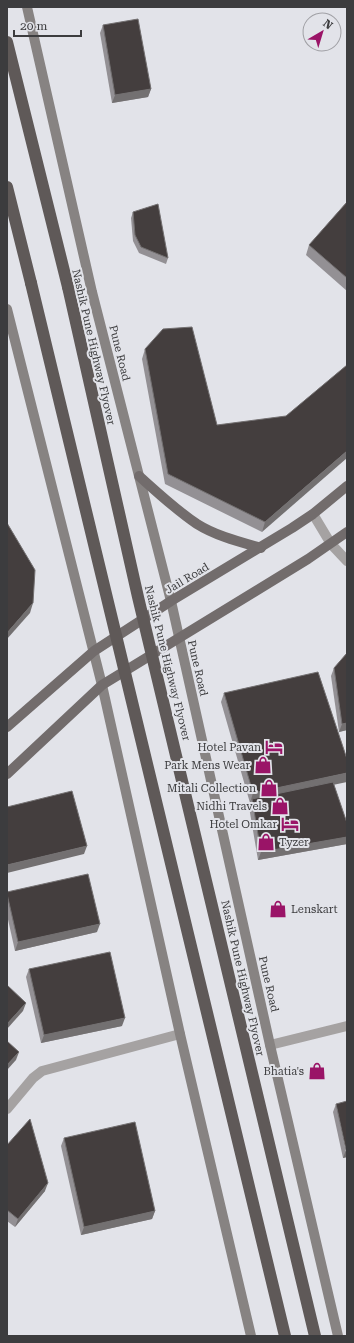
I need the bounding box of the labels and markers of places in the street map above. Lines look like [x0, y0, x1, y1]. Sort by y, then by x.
hotel icon: Hotel Pavan [264, 737, 284, 757]
place label: Hotel Pavan [197, 741, 261, 754]
shop icon: Park Mens Wear [253, 755, 273, 775]
place label: Park Mens Wear [164, 759, 250, 772]
shop icon: Mitali Collection [259, 778, 279, 798]
place label: Mitali Collection [167, 782, 256, 795]
shop icon: Nidhi Travels [270, 796, 290, 816]
place label: Nidhi Travels [196, 800, 267, 813]
hotel icon: Hotel Omkar [280, 814, 300, 834]
place label: Hotel Omkar [209, 818, 277, 831]
shop icon: Tyzer [256, 832, 276, 852]
place label: Tyzer [279, 836, 309, 849]
shop icon: Lenskart [268, 899, 288, 919]
place label: Lenskart [291, 903, 338, 916]
shop icon: Bhatia's [307, 1061, 327, 1081]
place label: Bhatia's [263, 1065, 304, 1078]

